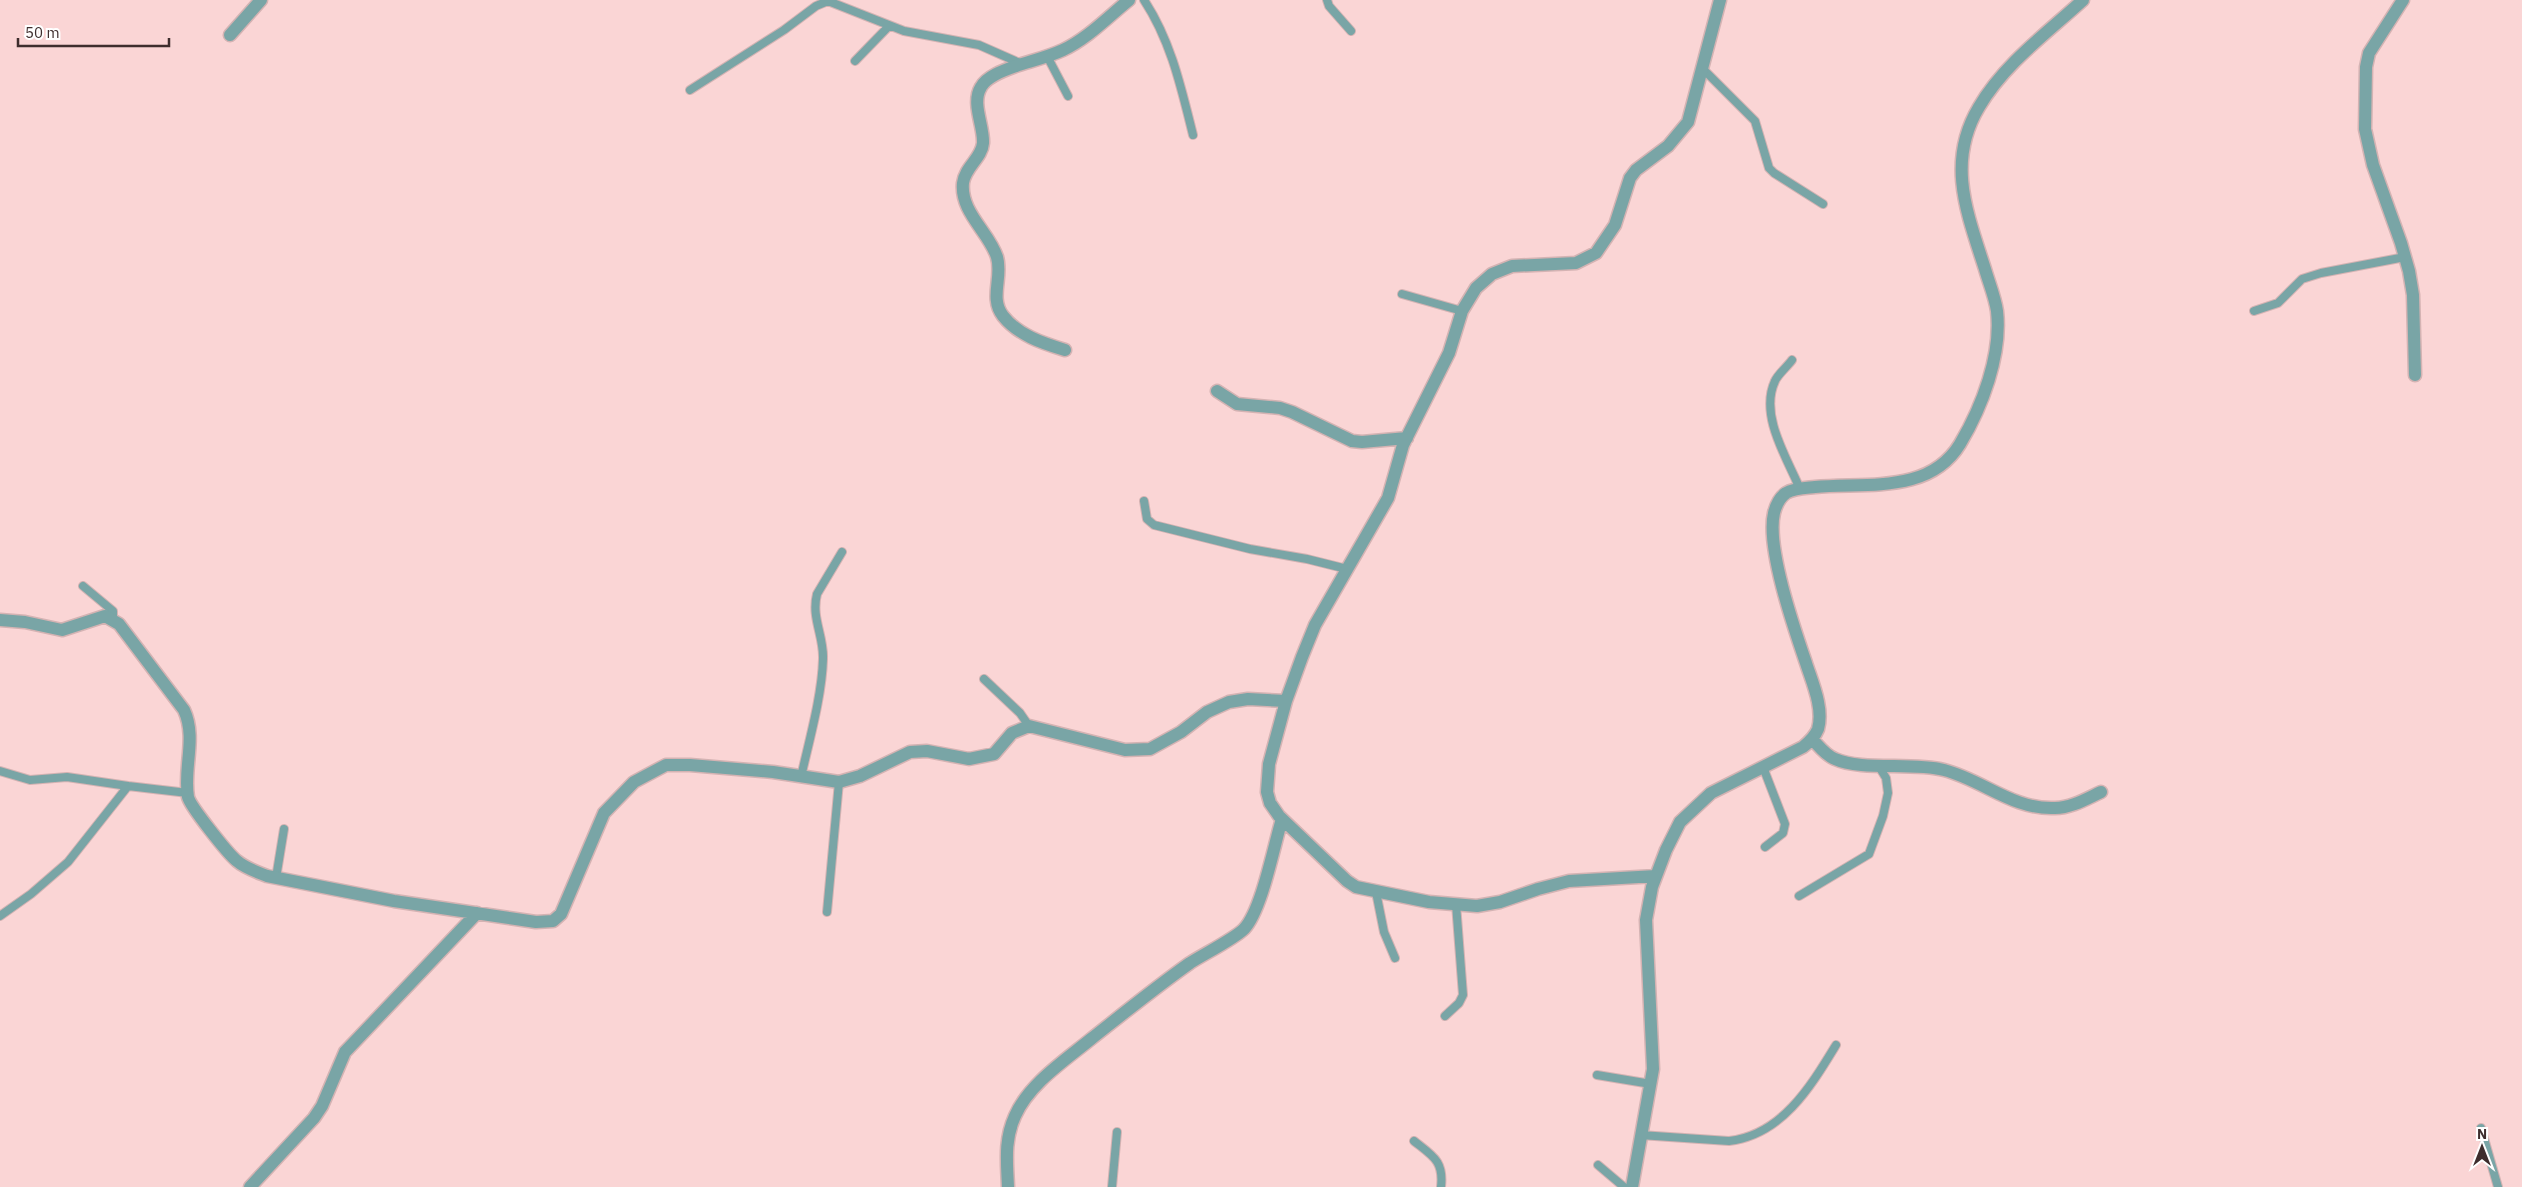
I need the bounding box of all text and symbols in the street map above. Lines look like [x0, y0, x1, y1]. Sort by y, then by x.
scale bar [18, 15, 169, 47]
text: 50 m [25, 23, 60, 42]
north arrow [2457, 1122, 2507, 1172]
text: N [2477, 1125, 2487, 1143]

